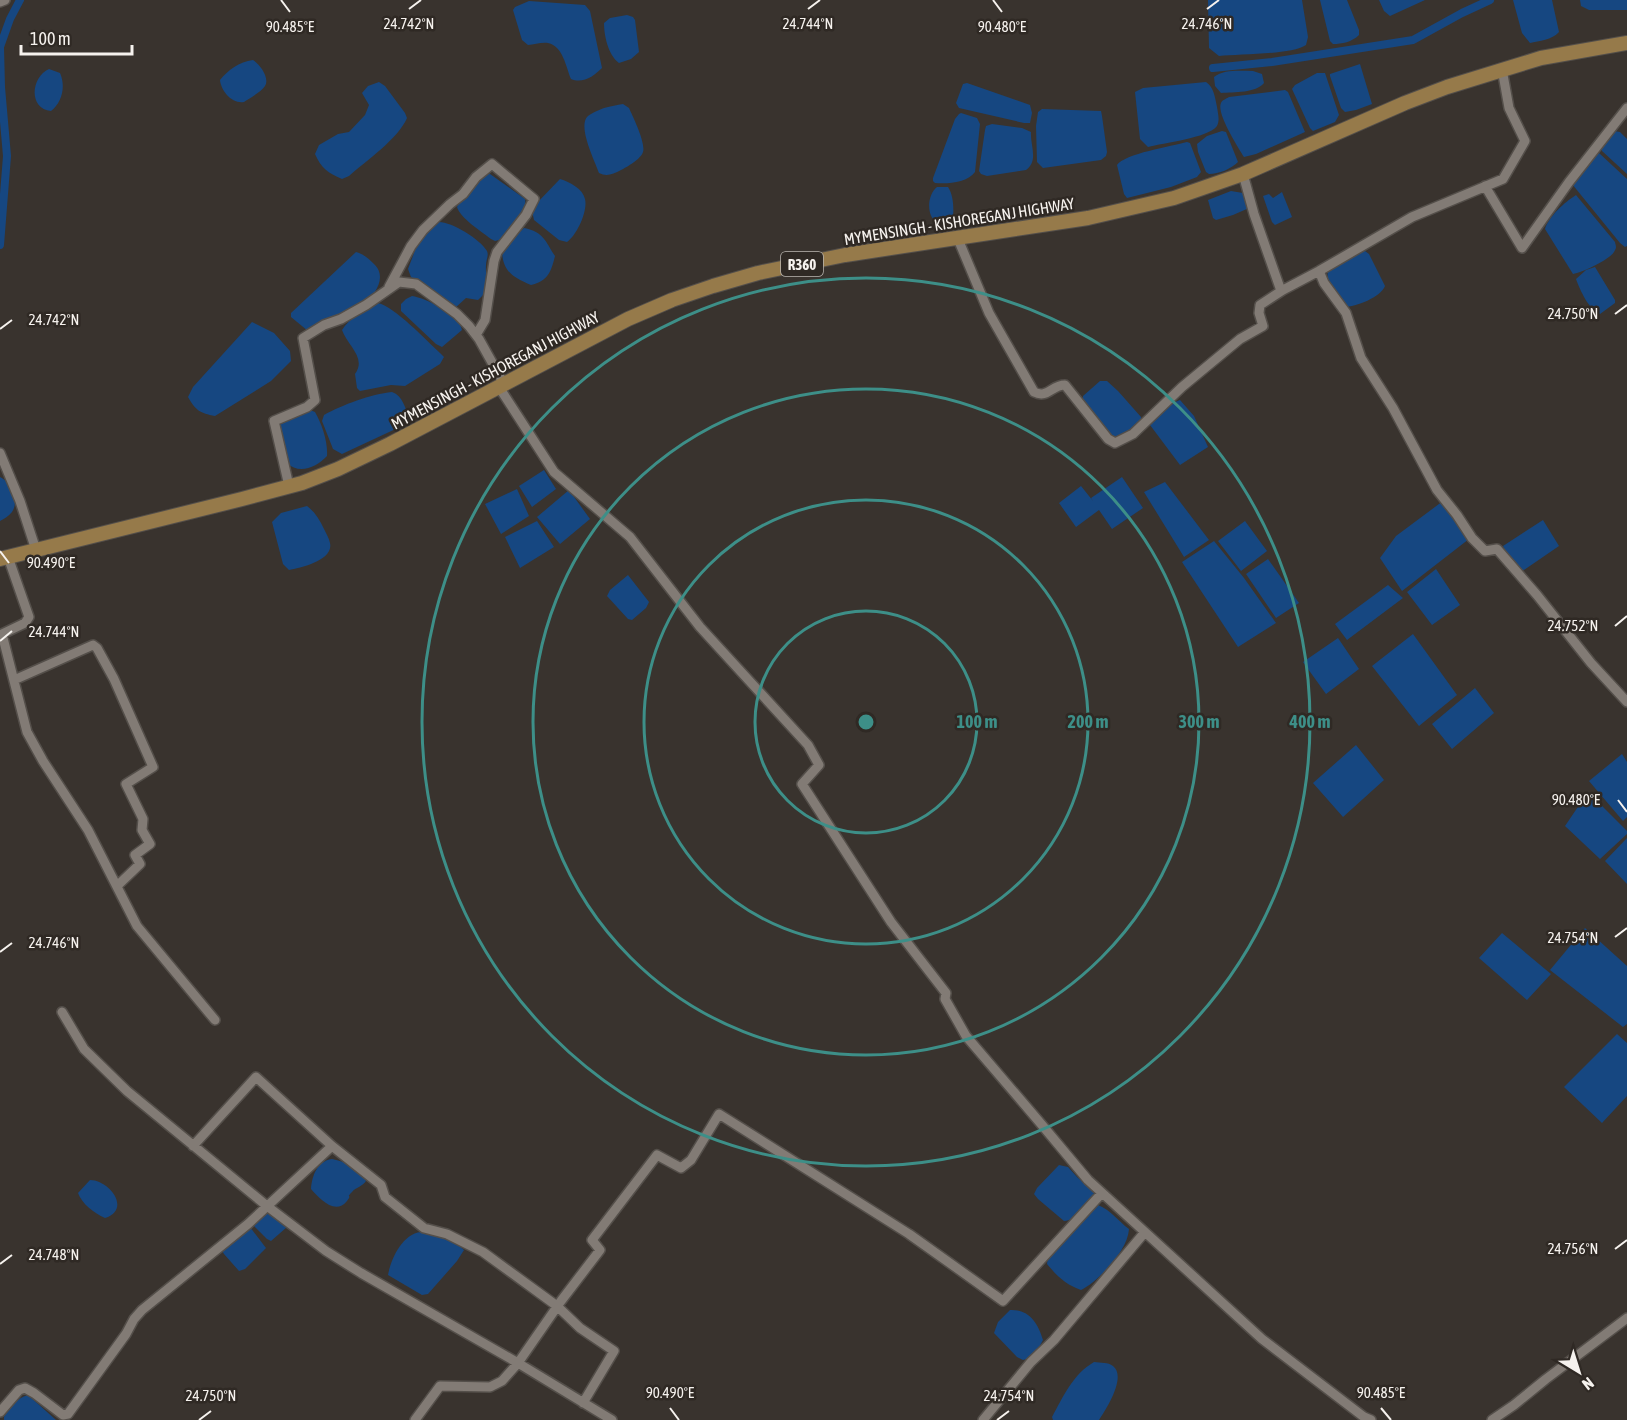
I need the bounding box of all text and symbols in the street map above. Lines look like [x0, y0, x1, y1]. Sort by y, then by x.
text: 24.742°N [384, 15, 434, 32]
text: 24.744°N [783, 15, 833, 32]
text: 24.746°N [1182, 15, 1232, 32]
scale bar [21, 18, 132, 56]
text: 90.485°E [266, 18, 315, 35]
text: 90.480°E [978, 18, 1027, 35]
text: 100 m [30, 28, 71, 49]
street label: MYMENSINGH - KISHOREGANJ HIGHWAY [843, 194, 1076, 248]
road number: R360 [781, 252, 823, 276]
text: 24.750°N [1548, 305, 1598, 322]
street label: MYMENSINGH - KISHOREGANJ HIGHWAY [388, 307, 603, 433]
text: 24.742°N [29, 311, 79, 328]
text: 90.490°E [27, 554, 76, 571]
text: 24.752°N [1548, 617, 1598, 634]
text: 24.744°N [29, 623, 79, 640]
text: 100 m [957, 711, 997, 732]
text: 200 m [1068, 711, 1108, 732]
text: 300 m [1179, 711, 1219, 732]
text: 400 m [1289, 711, 1330, 732]
centre of rings [856, 712, 876, 732]
text: 90.480°E [1552, 791, 1601, 808]
text: 24.754°N [1548, 929, 1598, 946]
text: 24.746°N [29, 934, 79, 951]
text: 24.756°N [1548, 1240, 1598, 1257]
text: 24.748°N [29, 1246, 79, 1263]
north arrow [1549, 1342, 1609, 1402]
text: N [1579, 1374, 1598, 1394]
text: 90.490°E [646, 1384, 695, 1401]
text: 90.485°E [1357, 1384, 1406, 1401]
text: 24.750°N [186, 1387, 236, 1404]
text: 24.754°N [984, 1387, 1034, 1404]

